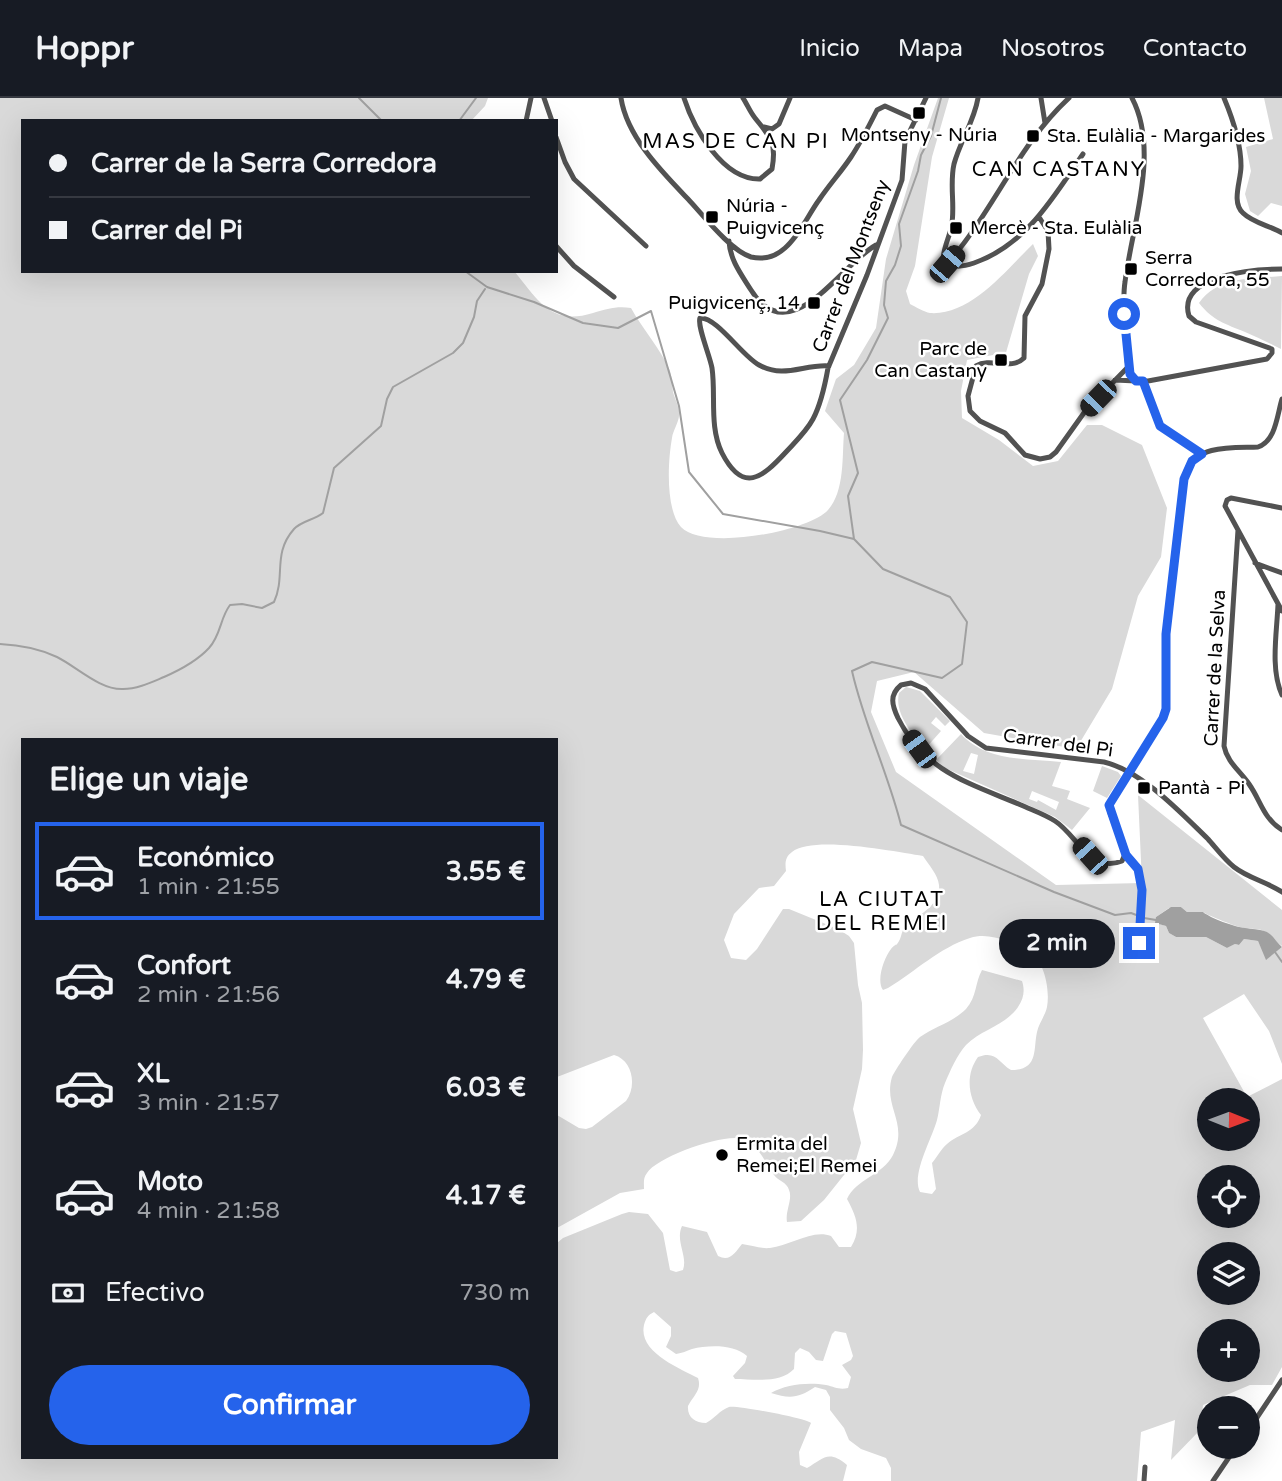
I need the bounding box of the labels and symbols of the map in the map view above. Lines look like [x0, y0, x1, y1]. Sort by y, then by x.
marker: Montseny - Núria [911, 105, 927, 121]
place label: Montseny - Núria [841, 124, 997, 146]
place label: Sta. Eulàlia - Margarides [1047, 125, 1265, 147]
marker: Sta. Eulàlia - Margarides [1025, 128, 1041, 144]
district label: MAS DE CAN PI [642, 129, 830, 154]
district label: CAN CASTANY [972, 157, 1146, 182]
street label: Carrer del Montseny [808, 177, 894, 355]
place label: Núria - Puigvicenç [726, 195, 824, 239]
marker: Núria - Puigvicenç [704, 209, 720, 225]
place label: Mercè - Sta. Eulàlia [970, 217, 1142, 239]
marker: Mercè - Sta. Eulàlia [948, 220, 964, 236]
car [926, 241, 969, 287]
place label: Serra Corredora, 55 [1145, 247, 1270, 291]
marker: Serra Corredora, 55 [1123, 261, 1139, 277]
place label: Puigvicenç, 14 [668, 292, 800, 314]
marker: Puigvicenç, 14 [806, 295, 822, 311]
route start [1108, 298, 1140, 330]
place label: Parc de Can Castany [874, 338, 987, 382]
marker: Parc de Can Castany [993, 352, 1009, 368]
car [1076, 376, 1121, 420]
street label: Carrer de la Selva [1200, 589, 1230, 747]
street label: Carrer del Pi [1002, 724, 1114, 762]
car [899, 726, 940, 772]
place label: Pantà - Pi [1158, 777, 1245, 799]
marker: Pantà - Pi [1136, 780, 1152, 796]
car [1069, 833, 1112, 879]
district label: LA CIUTAT DEL REMEI [816, 887, 948, 936]
callout: 2 min [999, 918, 1114, 968]
route end [1123, 927, 1155, 959]
north arrow [1197, 1088, 1260, 1152]
place label: Ermita del Remei;El Remei [736, 1133, 877, 1177]
marker: Ermita del Remei;El Remei [714, 1147, 730, 1163]

